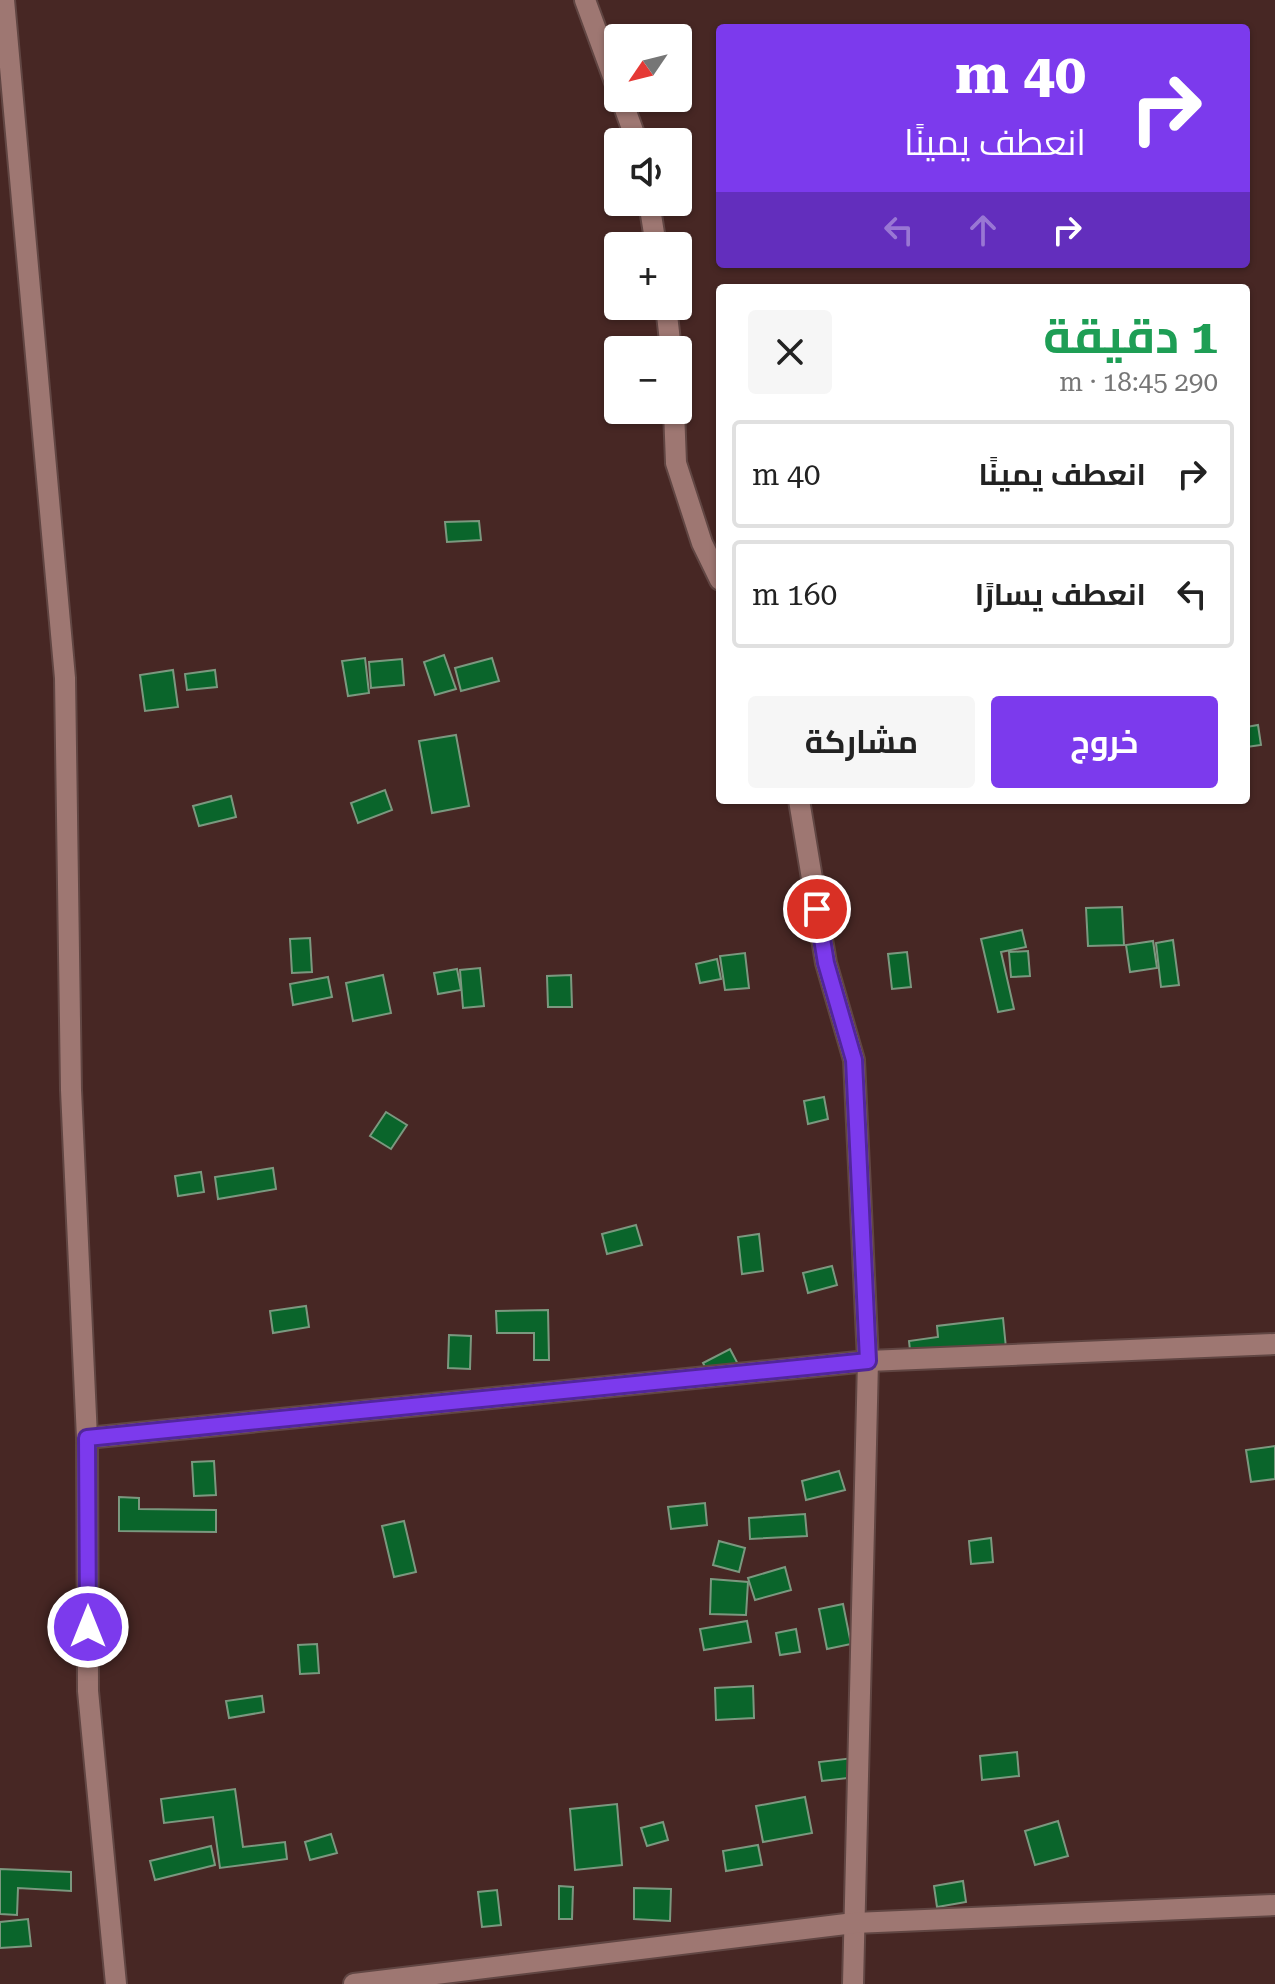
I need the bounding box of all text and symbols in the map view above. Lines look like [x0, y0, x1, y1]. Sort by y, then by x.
north arrow [604, 24, 692, 112]
map controls [604, 24, 692, 424]
text: 40 m [955, 41, 1086, 107]
icon: right [1114, 56, 1218, 160]
text: انعطف يمينًا [904, 122, 1086, 164]
button: sound [604, 128, 692, 216]
icon: left [877, 208, 921, 252]
icon: ahead [961, 208, 1005, 252]
icon: right [1045, 208, 1089, 252]
button: + [604, 232, 692, 320]
text: 1 دقيقة [1043, 309, 1218, 365]
button: close [748, 310, 832, 394]
button: − [604, 336, 692, 424]
text: 290 m · 18:45 [1059, 367, 1218, 397]
icon: right [1170, 452, 1214, 496]
text: 40 m [752, 457, 821, 492]
text: انعطف يمينًا [978, 457, 1146, 492]
icon: left [1170, 572, 1214, 616]
text: 160 m [752, 577, 837, 612]
text: انعطف يسارًا [975, 577, 1146, 612]
button: مشاركة [748, 696, 975, 788]
button: خروج [991, 696, 1218, 788]
pin [783, 875, 851, 943]
icon: arrive [795, 887, 839, 931]
position arrow [46, 1585, 130, 1669]

